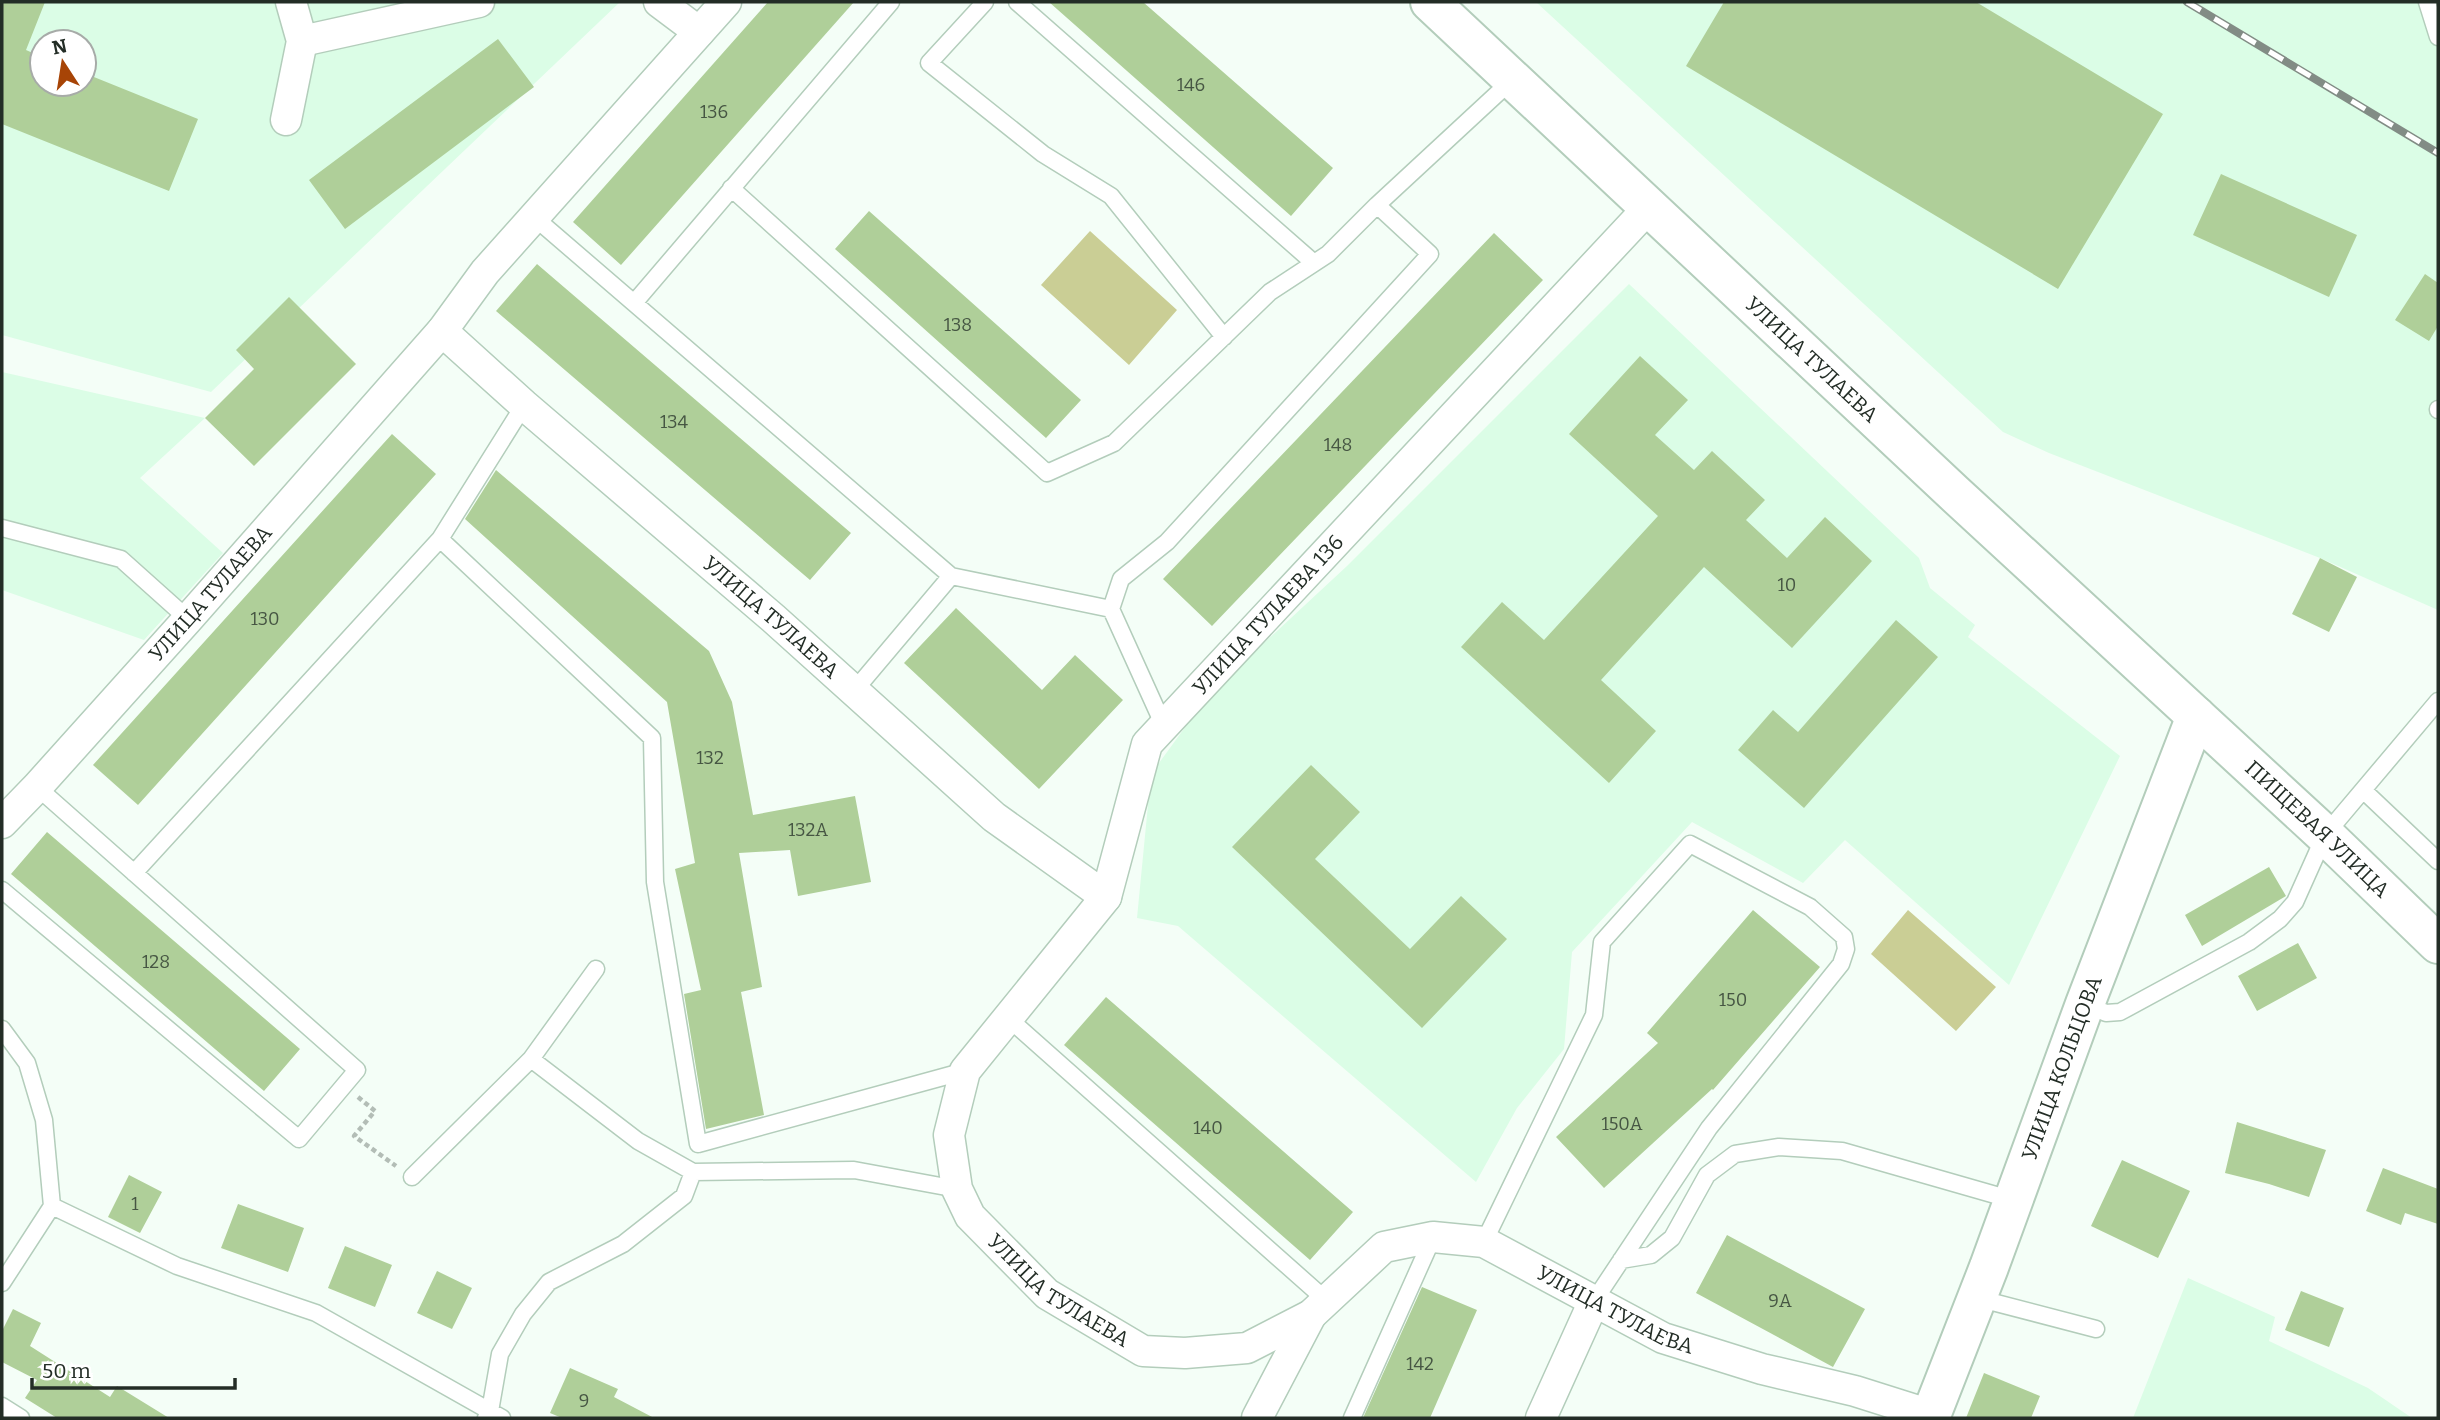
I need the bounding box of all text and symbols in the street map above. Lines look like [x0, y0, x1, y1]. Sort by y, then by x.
north arrow [28, 28, 98, 98]
text: N [50, 34, 69, 60]
house number: 146 [1177, 74, 1205, 96]
house number: 136 [700, 101, 728, 123]
street label: УЛИЦА ТУЛАЕВА [1740, 291, 1884, 428]
house number: 138 [944, 314, 972, 336]
house number: 134 [660, 411, 689, 433]
house number: 148 [1324, 434, 1352, 456]
street label: УЛИЦА ТУЛАЕВА [143, 520, 277, 667]
street label: УЛИЦА ТУЛАЕВА 136 [1187, 529, 1349, 701]
street label: УЛИЦА ТУЛАЕВА [697, 551, 844, 684]
house number: 10 [1778, 574, 1796, 596]
house number: 130 [250, 608, 280, 630]
house number: 132 [696, 747, 724, 769]
street label: ПИЩЕВАЯ УЛИЦА [2240, 755, 2395, 903]
house number: 132А [788, 819, 828, 841]
house number: 128 [142, 951, 170, 973]
street label: УЛИЦА КОЛЬЦОВА [2016, 972, 2108, 1164]
house number: 150 [1719, 989, 1747, 1011]
house number: 150А [1601, 1113, 1643, 1135]
house number: 140 [1193, 1117, 1223, 1139]
house number: 1 [131, 1193, 139, 1215]
street label: УЛИЦА ТУЛАЕВА [982, 1228, 1134, 1353]
street label: УЛИЦА ТУЛАЕВА [1532, 1260, 1697, 1360]
house number: 9А [1768, 1290, 1792, 1312]
scale bar [32, 1346, 234, 1390]
house number: 142 [1406, 1353, 1434, 1375]
text: 50 m [42, 1358, 91, 1384]
house number: 9 [579, 1390, 589, 1412]

